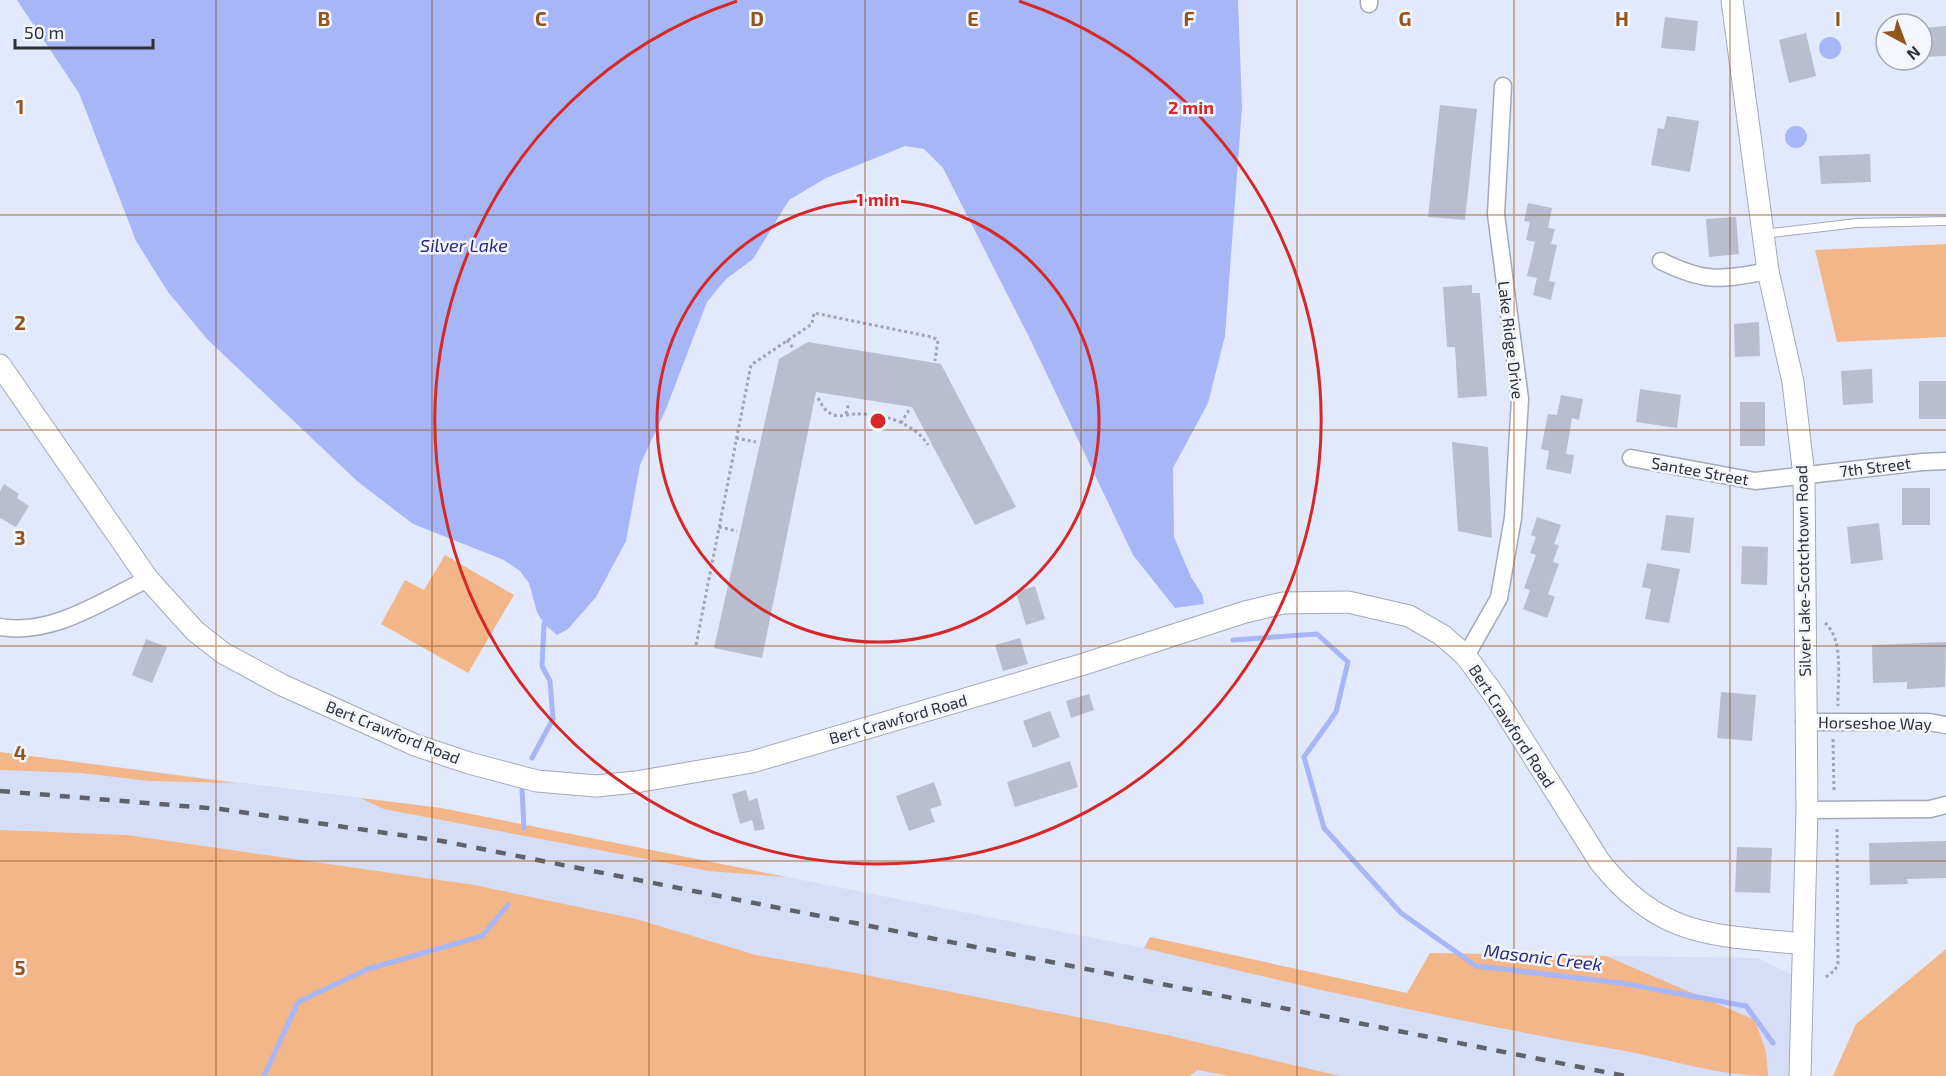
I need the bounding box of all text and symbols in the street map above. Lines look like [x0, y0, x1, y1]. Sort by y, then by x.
text: B [318, 6, 330, 30]
text: C [535, 6, 547, 30]
text: D [750, 6, 764, 30]
text: E [967, 6, 979, 30]
text: F [1183, 6, 1195, 30]
text: G [1399, 6, 1411, 30]
text: H [1615, 6, 1629, 30]
text: I [1835, 6, 1841, 30]
scale bar [15, 12, 153, 50]
north arrow [1874, 12, 1934, 72]
text: 50 m [24, 21, 64, 43]
text: N [1904, 43, 1925, 65]
text: 1 [16, 94, 24, 118]
text: 2 min [1168, 96, 1214, 118]
text: 1 min [856, 188, 900, 210]
water label: Silver Lake [420, 234, 508, 256]
street label: Lake Ridge Drive [1495, 280, 1528, 400]
text: 2 [14, 310, 26, 334]
centre of rings [868, 411, 888, 431]
street label: Santee Street [1650, 453, 1750, 488]
street label: 7th Street [1838, 453, 1912, 480]
street label: Silver Lake-Scotchtown Road [1791, 465, 1814, 677]
text: 3 [14, 525, 26, 549]
street label: Bert Crawford Road [1466, 661, 1559, 791]
street label: Bert Crawford Road [827, 690, 969, 747]
street label: Bert Crawford Road [323, 696, 463, 767]
street label: Horseshoe Way [1818, 712, 1932, 733]
text: 4 [14, 740, 27, 764]
water label: Masonic Creek [1483, 939, 1603, 975]
text: 5 [14, 955, 26, 979]

